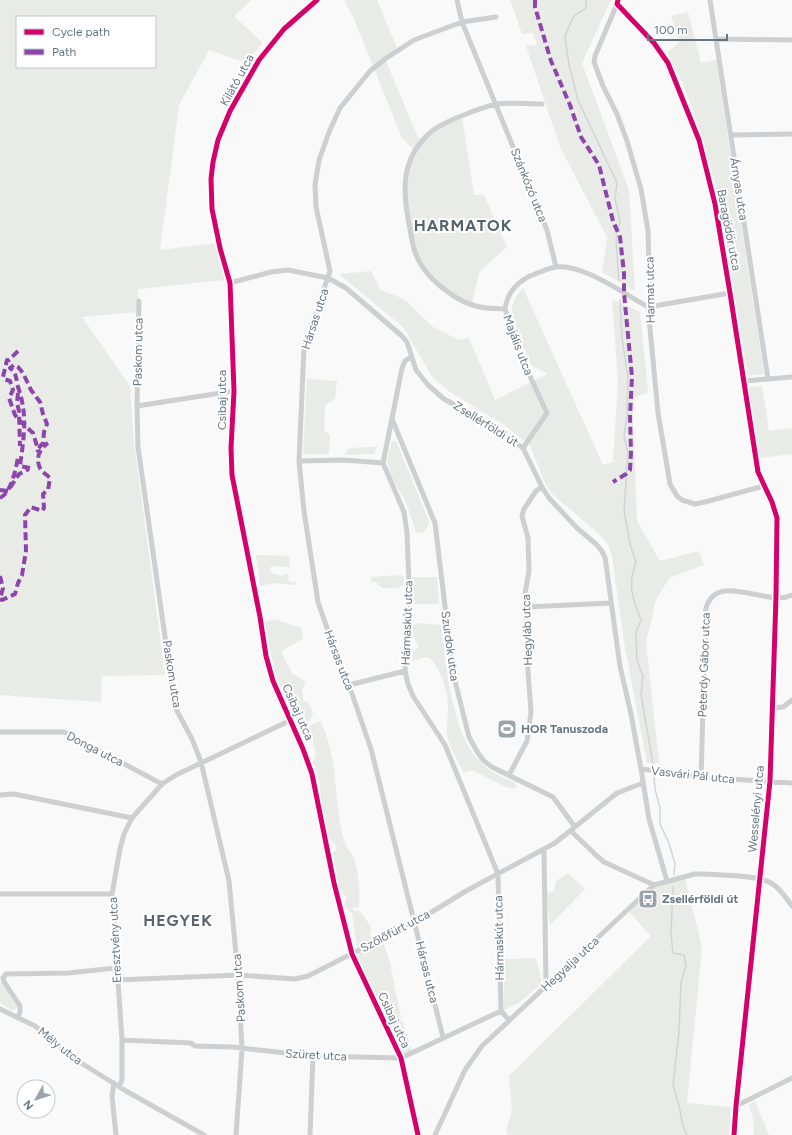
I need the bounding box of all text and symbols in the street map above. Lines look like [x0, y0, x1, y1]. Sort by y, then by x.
legend [16, 16, 156, 68]
scale bar [648, 16, 727, 42]
text: 100 m [654, 23, 688, 37]
text: Cycle path [52, 25, 110, 39]
text: Path [52, 45, 76, 59]
street label: Kilátó utca [217, 52, 257, 108]
street label: Szánkózó utca [508, 146, 550, 224]
street label: Árnyas utca [727, 157, 751, 221]
street label: Baragödör utca [714, 188, 744, 272]
district label: HARMATOK [414, 216, 512, 235]
street label: Harmat utca [642, 256, 658, 324]
street label: Hársas utca [299, 287, 331, 351]
street label: Majális utca [500, 313, 536, 377]
street label: Paskom utca [130, 318, 146, 386]
street label: Csibaj utca [215, 370, 229, 430]
street label: Zsellérföldi út [451, 399, 521, 450]
street label: Hármaskút utca [399, 580, 415, 666]
street label: Hegyláb utca [519, 594, 535, 666]
street label: Szurdok utca [438, 610, 462, 682]
street label: Peterdy Gábor utca [695, 612, 713, 718]
street label: Hársas utca [321, 628, 357, 692]
street label: Paskom utca [160, 639, 184, 709]
street label: Csibaj utca [279, 682, 317, 742]
sports icon: HOR Tanuszoda [496, 718, 518, 740]
place label: HOR Tanuszoda [521, 722, 608, 736]
street label: Donga utca [64, 729, 126, 769]
street label: Vasvári Pál utca [651, 764, 735, 786]
street label: Wesselényi utca [745, 765, 767, 853]
bus stop icon: Zsellérföldi út [637, 888, 659, 910]
place label: Zsellérföldi út [662, 892, 738, 906]
street label: Hármaskút utca [491, 895, 507, 981]
street label: Eresztvény utca [106, 897, 124, 983]
street label: Szőlőfürt utca [358, 907, 432, 955]
district label: HEGYEK [143, 911, 213, 930]
street label: Hegyalja utca [538, 934, 602, 994]
street label: Hársas utca [413, 940, 441, 1004]
street label: Paskom utca [230, 954, 248, 1022]
street label: Csibaj utca [375, 990, 413, 1050]
street label: Mély utca [35, 1024, 85, 1068]
street label: Szüret utca [285, 1046, 347, 1064]
north arrow [16, 1079, 56, 1119]
text: N [21, 1098, 36, 1112]

